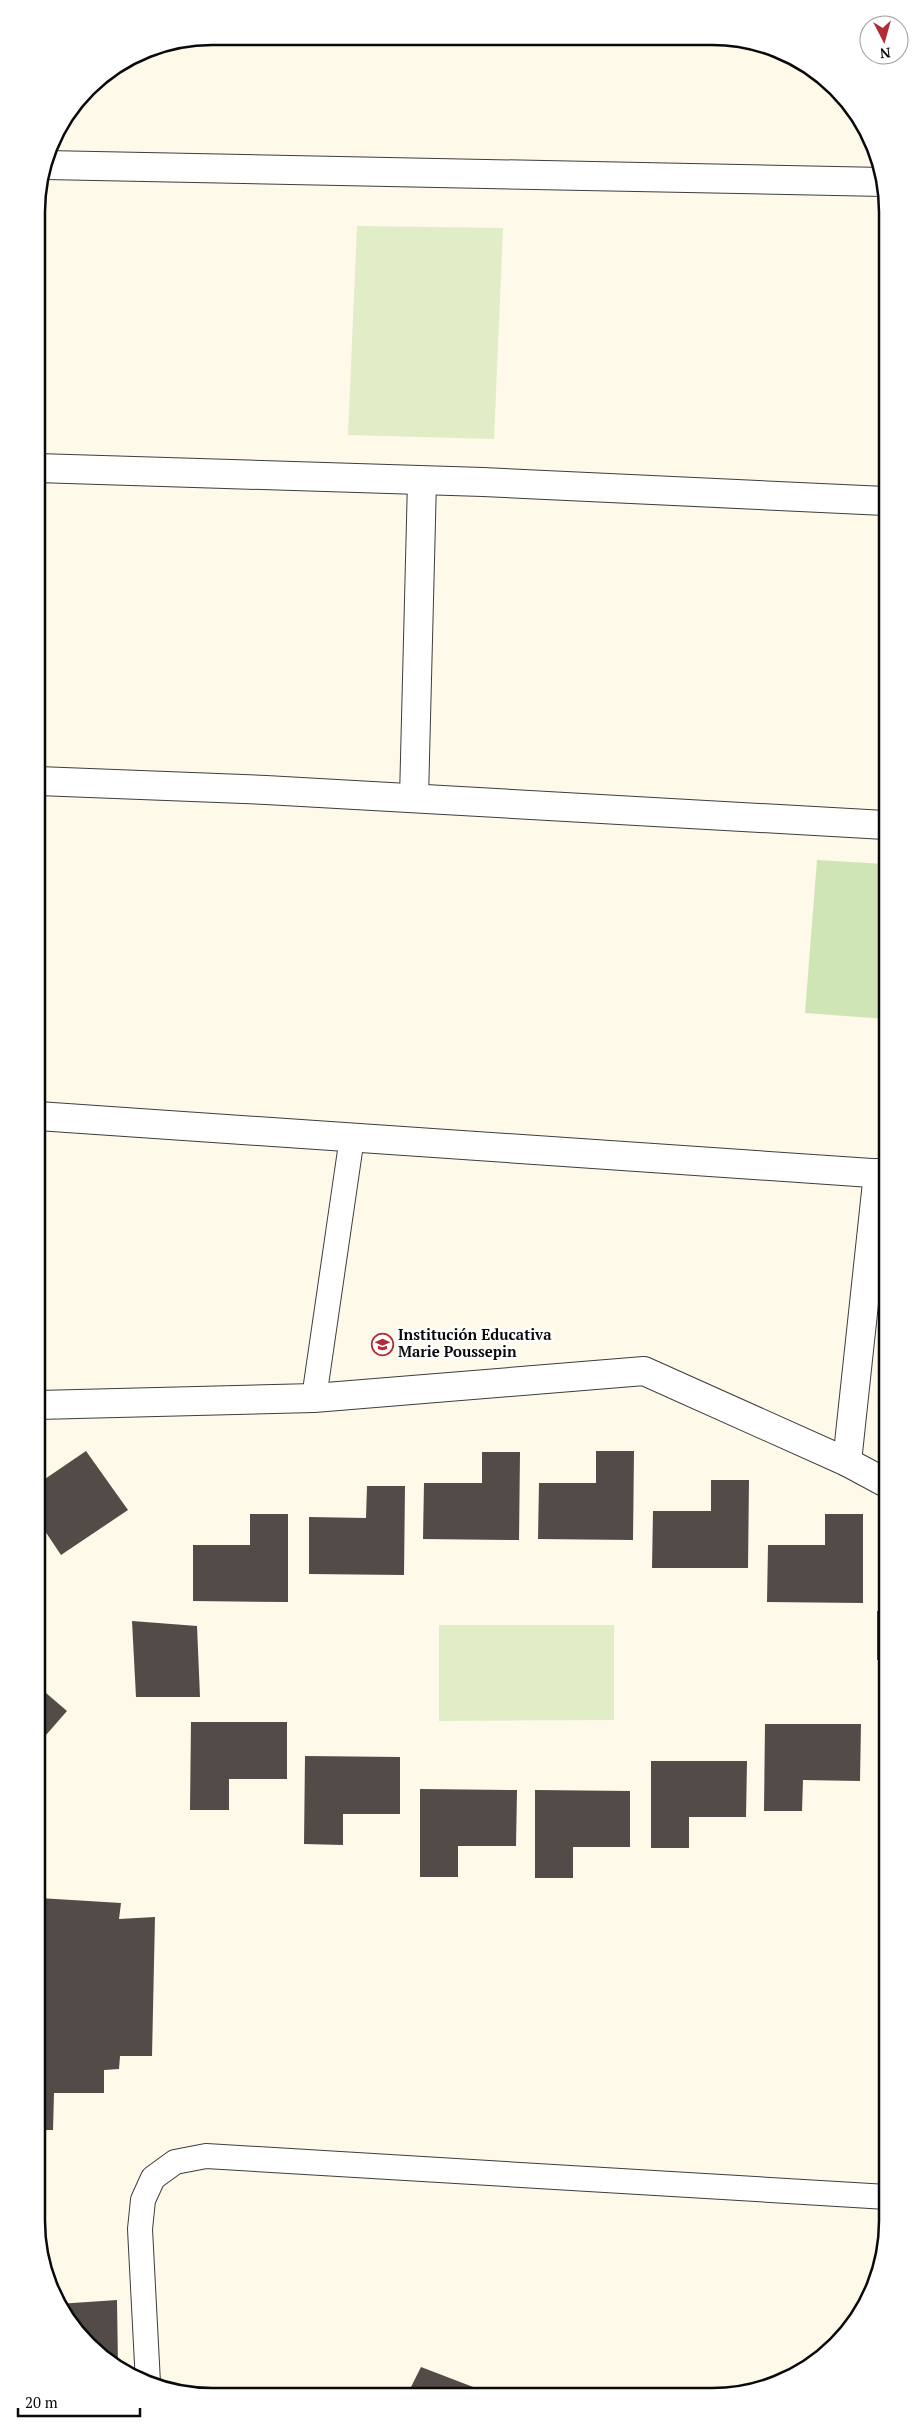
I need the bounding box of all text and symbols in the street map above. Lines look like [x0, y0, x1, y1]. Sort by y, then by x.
north arrow [859, 15, 909, 65]
text: N [879, 43, 892, 63]
place label: Institución Educativa Marie Poussepin [398, 1324, 552, 1361]
school or university icon: Institución Educativa Marie Poussepin [370, 1332, 394, 1356]
scale bar [18, 2386, 140, 2418]
text: 20 m [25, 2392, 58, 2412]

